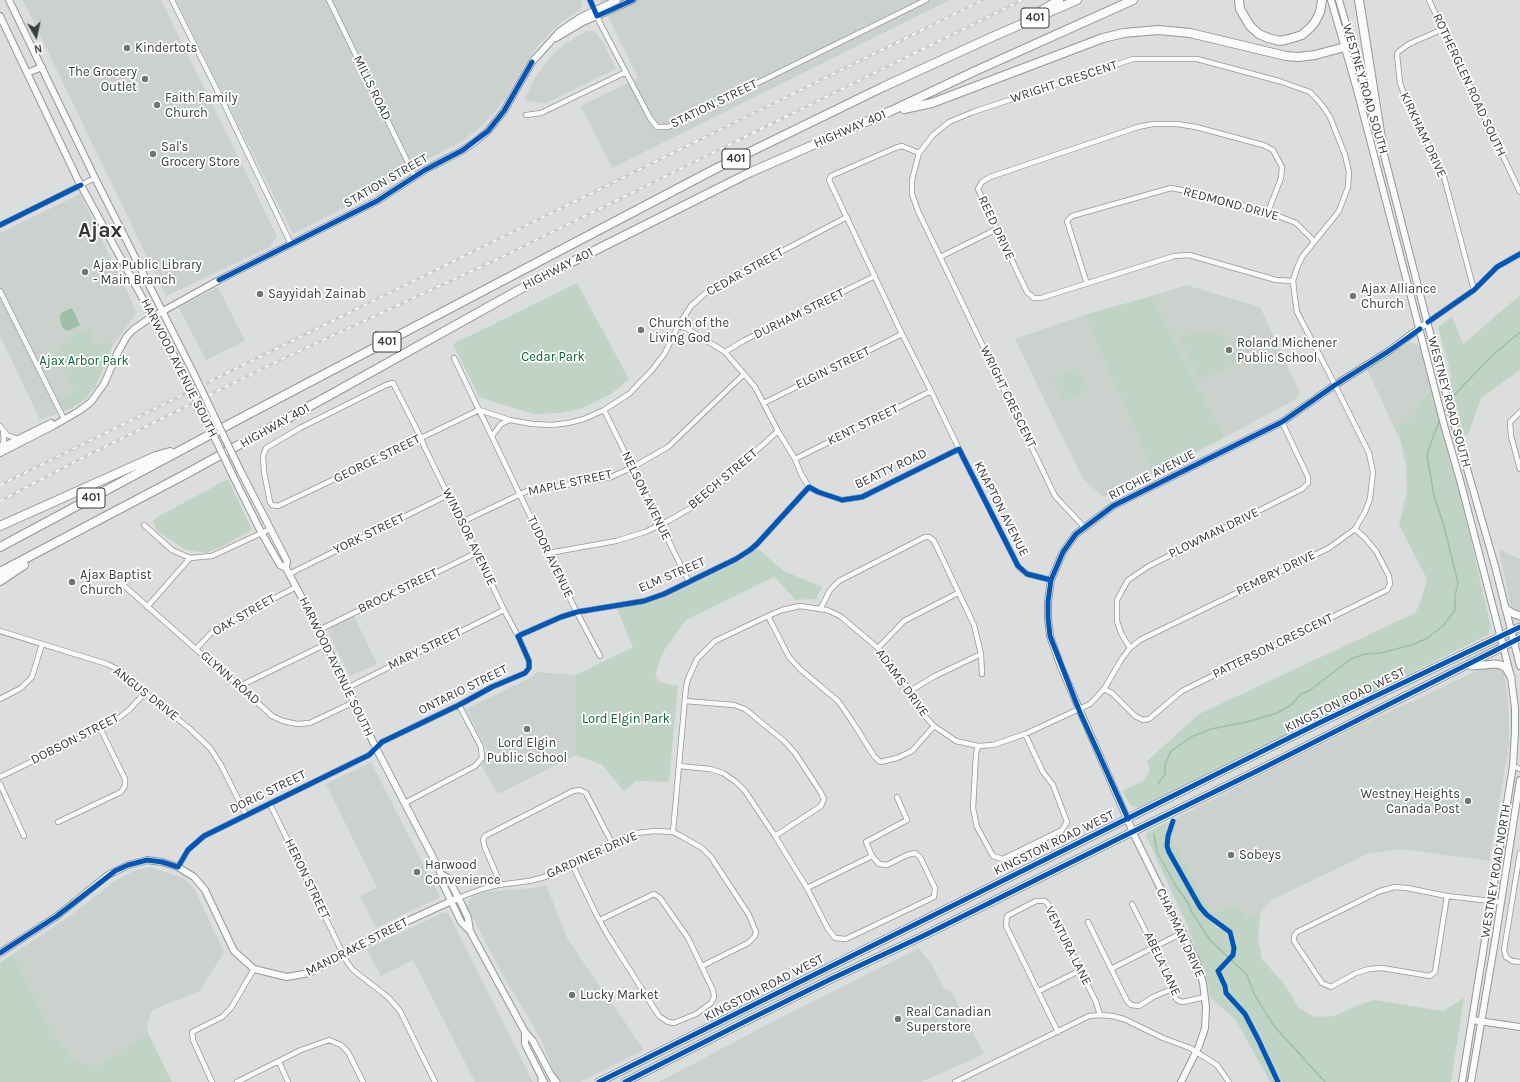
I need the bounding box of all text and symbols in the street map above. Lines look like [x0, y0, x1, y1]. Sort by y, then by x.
road number: 401 [1021, 8, 1049, 28]
street label: ROTHERGLEN ROAD SOUTH [1429, 11, 1509, 159]
north arrow [16, 16, 56, 56]
street label: WESTNEY ROAD SOUTH [1339, 22, 1391, 156]
place label: Kindertots [135, 40, 197, 56]
text: N [33, 41, 43, 55]
marker: Kindertots [122, 43, 132, 53]
street label: MILLS ROAD [350, 53, 394, 123]
street label: WRIGHT CRESCENT [1008, 57, 1120, 107]
place label: The Grocery Outlet [69, 64, 137, 95]
marker: The Grocery Outlet [140, 74, 150, 84]
street label: STATION STREET [668, 76, 760, 132]
place label: Faith Family Church [165, 90, 238, 121]
street label: KIRKHAM DRIVE [1396, 90, 1450, 180]
marker: Faith Family Church [152, 100, 162, 110]
street label: HIGHWAY 401 [811, 107, 889, 151]
place label: Sal's Grocery Store [161, 139, 240, 170]
marker: Sal's Grocery Store [148, 149, 158, 159]
road number: 401 [722, 149, 750, 169]
street label: STATION STREET [341, 151, 431, 211]
street label: REDMOND DRIVE [1181, 184, 1281, 224]
street label: REED DRIVE [974, 193, 1018, 263]
district label: Ajax [78, 218, 122, 244]
street label: CEDAR STREET [704, 244, 786, 300]
street label: HIGHWAY 401 [520, 245, 596, 293]
place label: Ajax Public Library - Main Branch [93, 257, 202, 288]
marker: Ajax Public Library - Main Branch [80, 267, 90, 277]
place label: Ajax Alliance Church [1361, 281, 1436, 312]
street label: DURHAM STREET [751, 285, 847, 343]
place label: Sayyidah Zainab [268, 286, 366, 302]
marker: Sayyidah Zainab [255, 289, 265, 299]
marker: Ajax Alliance Church [1348, 291, 1358, 301]
street label: HARWOOD AVENUE SOUTH [137, 296, 221, 440]
place label: Church of the Living God [649, 315, 729, 346]
marker: Church of the Living God [636, 325, 646, 335]
road number: 401 [373, 332, 401, 352]
place label: Roland Michener Public School [1237, 335, 1337, 366]
street label: WESTNEY ROAD SOUTH [1424, 335, 1474, 469]
street label: ELGIN STREET [793, 343, 873, 393]
street label: WRIGHT CRESCENT [977, 343, 1039, 451]
marker: Roland Michener Public School [1224, 345, 1234, 355]
park label: Cedar Park [521, 349, 585, 365]
park label: Ajax Arbor Park [39, 353, 129, 369]
street label: HIGHWAY 401 [237, 400, 313, 452]
street label: KENT STREET [825, 401, 901, 449]
street label: GEORGE STREET [331, 431, 423, 487]
street label: BEECH STREET [685, 445, 761, 513]
street label: BEATTY ROAD [852, 445, 930, 493]
street label: RITCHIE AVENUE [1106, 446, 1198, 504]
street label: NELSON AVENUE [618, 449, 674, 543]
street label: KNAPTON AVENUE [970, 459, 1032, 559]
street label: MAPLE STREET [527, 466, 613, 500]
street label: WINDSOR AVENUE [439, 486, 499, 588]
road number: 401 [77, 488, 105, 508]
street label: PLOWMAN DRIVE [1166, 504, 1262, 562]
street label: YORK STREET [331, 510, 407, 558]
street label: TUDOR AVENUE [523, 513, 577, 601]
street label: PEMBRY DRIVE [1234, 547, 1318, 599]
street label: ELM STREET [636, 554, 708, 596]
street label: BROCK STREET [356, 565, 440, 617]
place label: Ajax Baptist Church [80, 567, 152, 598]
marker: Ajax Baptist Church [67, 577, 77, 587]
street label: OAK STREET [210, 591, 278, 639]
street label: HARWOOD AVENUE SOUTH [295, 595, 377, 739]
street label: PATTERSON CRESCENT [1210, 610, 1336, 682]
street label: MARY STREET [386, 624, 464, 674]
street label: ADAMS DRIVE [872, 646, 932, 720]
street label: GLYNN ROAD [197, 648, 263, 708]
street label: ONTARIO STREET [416, 662, 510, 718]
street label: ANGUS DRIVE [110, 664, 182, 724]
street label: KINGSTON ROAD WEST [1282, 664, 1408, 736]
street label: DOBSON STREET [28, 710, 122, 768]
park label: Lord Elgin Park [582, 711, 670, 727]
marker: Lord Elgin Public School [522, 724, 532, 734]
place label: Lord Elgin Public School [487, 735, 567, 766]
street label: DORIC STREET [227, 767, 309, 817]
place label: Westney Heights Canada Post [1361, 786, 1460, 817]
marker: Westney Heights Canada Post [1463, 796, 1473, 806]
street label: WESTNEY ROAD NORTH [1478, 803, 1514, 939]
street label: KINGSTON ROAD WEST [991, 807, 1117, 879]
street label: GARDINER DRIVE [544, 828, 640, 882]
street label: HERON STREET [281, 836, 333, 922]
place label: Sobeys [1239, 847, 1281, 863]
marker: Sobeys [1226, 850, 1236, 860]
place label: Harwood Convenience [425, 857, 501, 888]
marker: Harwood Convenience [412, 867, 422, 877]
street label: CHAPMAN DRIVE [1153, 886, 1207, 980]
street label: VENTURA LANE [1041, 904, 1095, 988]
street label: MANDRAKE STREET [303, 914, 411, 980]
street label: ABELA LANE [1140, 929, 1184, 999]
street label: KINGSTON ROAD WEST [702, 951, 826, 1025]
place label: Lucky Market [580, 987, 659, 1003]
marker: Lucky Market [567, 990, 577, 1000]
place label: Real Canadian Superstore [906, 1004, 991, 1035]
marker: Real Canadian Superstore [893, 1014, 903, 1024]

